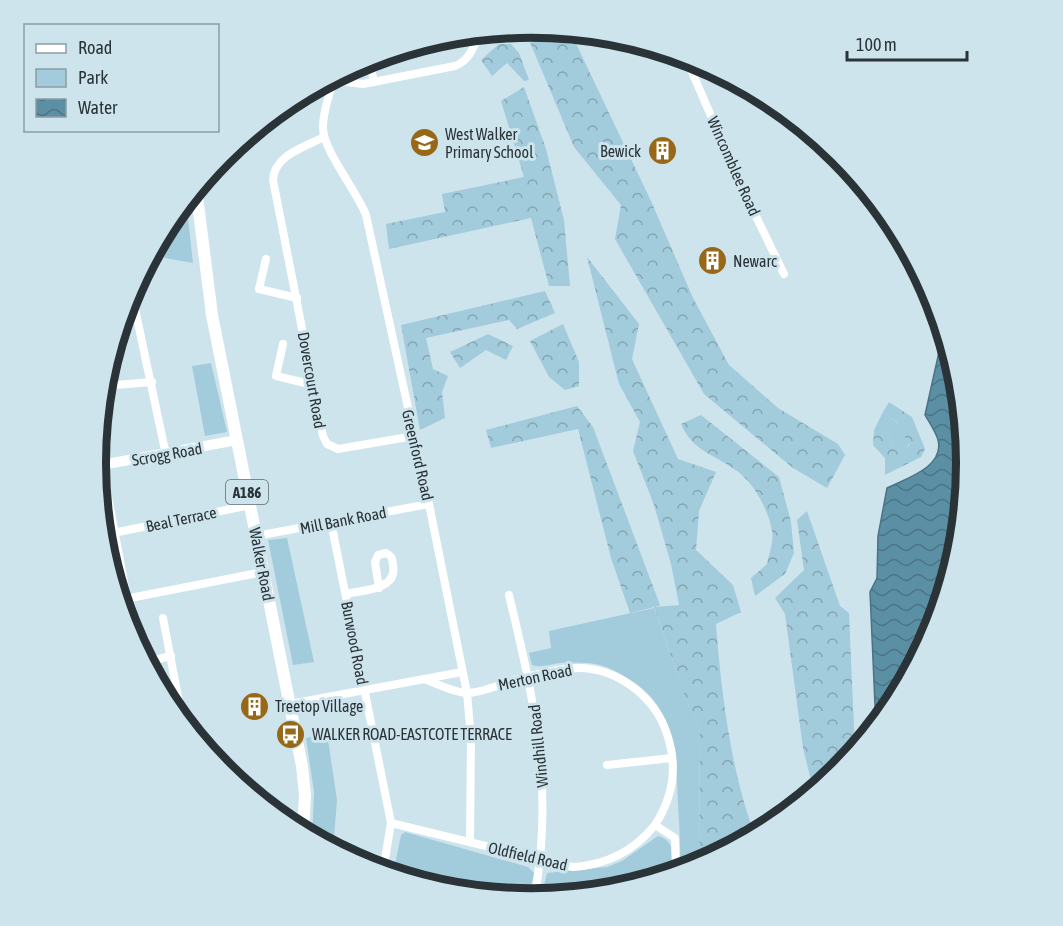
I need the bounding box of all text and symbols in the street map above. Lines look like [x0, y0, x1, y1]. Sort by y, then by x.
legend [24, 24, 219, 132]
scale bar [847, 24, 967, 62]
text: 100 m [856, 34, 897, 55]
text: Road [78, 37, 112, 58]
text: Park [78, 67, 108, 88]
text: Water [78, 97, 118, 118]
street label: Wincomblee Road [704, 114, 764, 218]
place label: West Walker Primary School [445, 125, 534, 162]
school or university icon: West Walker Primary School [408, 127, 440, 159]
building icon: Bewick [646, 135, 678, 167]
place label: Bewick [600, 142, 641, 160]
building icon: Newarc [696, 245, 728, 277]
place label: Newarc [733, 252, 777, 270]
street label: Dovercourt Road [295, 330, 329, 430]
street label: Greenford Road [399, 408, 437, 502]
street label: Scrogg Road [130, 439, 204, 470]
road number: A186 [226, 480, 268, 504]
street label: Beal Terrace [144, 503, 218, 535]
street label: Mill Bank Road [298, 503, 388, 537]
street label: Walker Road [246, 526, 278, 602]
street label: Burwood Road [338, 600, 372, 686]
street label: Merton Road [496, 660, 574, 694]
building icon: Treetop Village [238, 690, 270, 722]
place label: Treetop Village [275, 697, 363, 716]
street label: Windhill Road [525, 704, 551, 788]
bus stop icon: WALKER ROAD-EASTCOTE TERRACE [275, 718, 307, 750]
place label: WALKER ROAD-EASTCOTE TERRACE [312, 725, 512, 743]
street label: Oldfield Road [487, 838, 569, 874]

